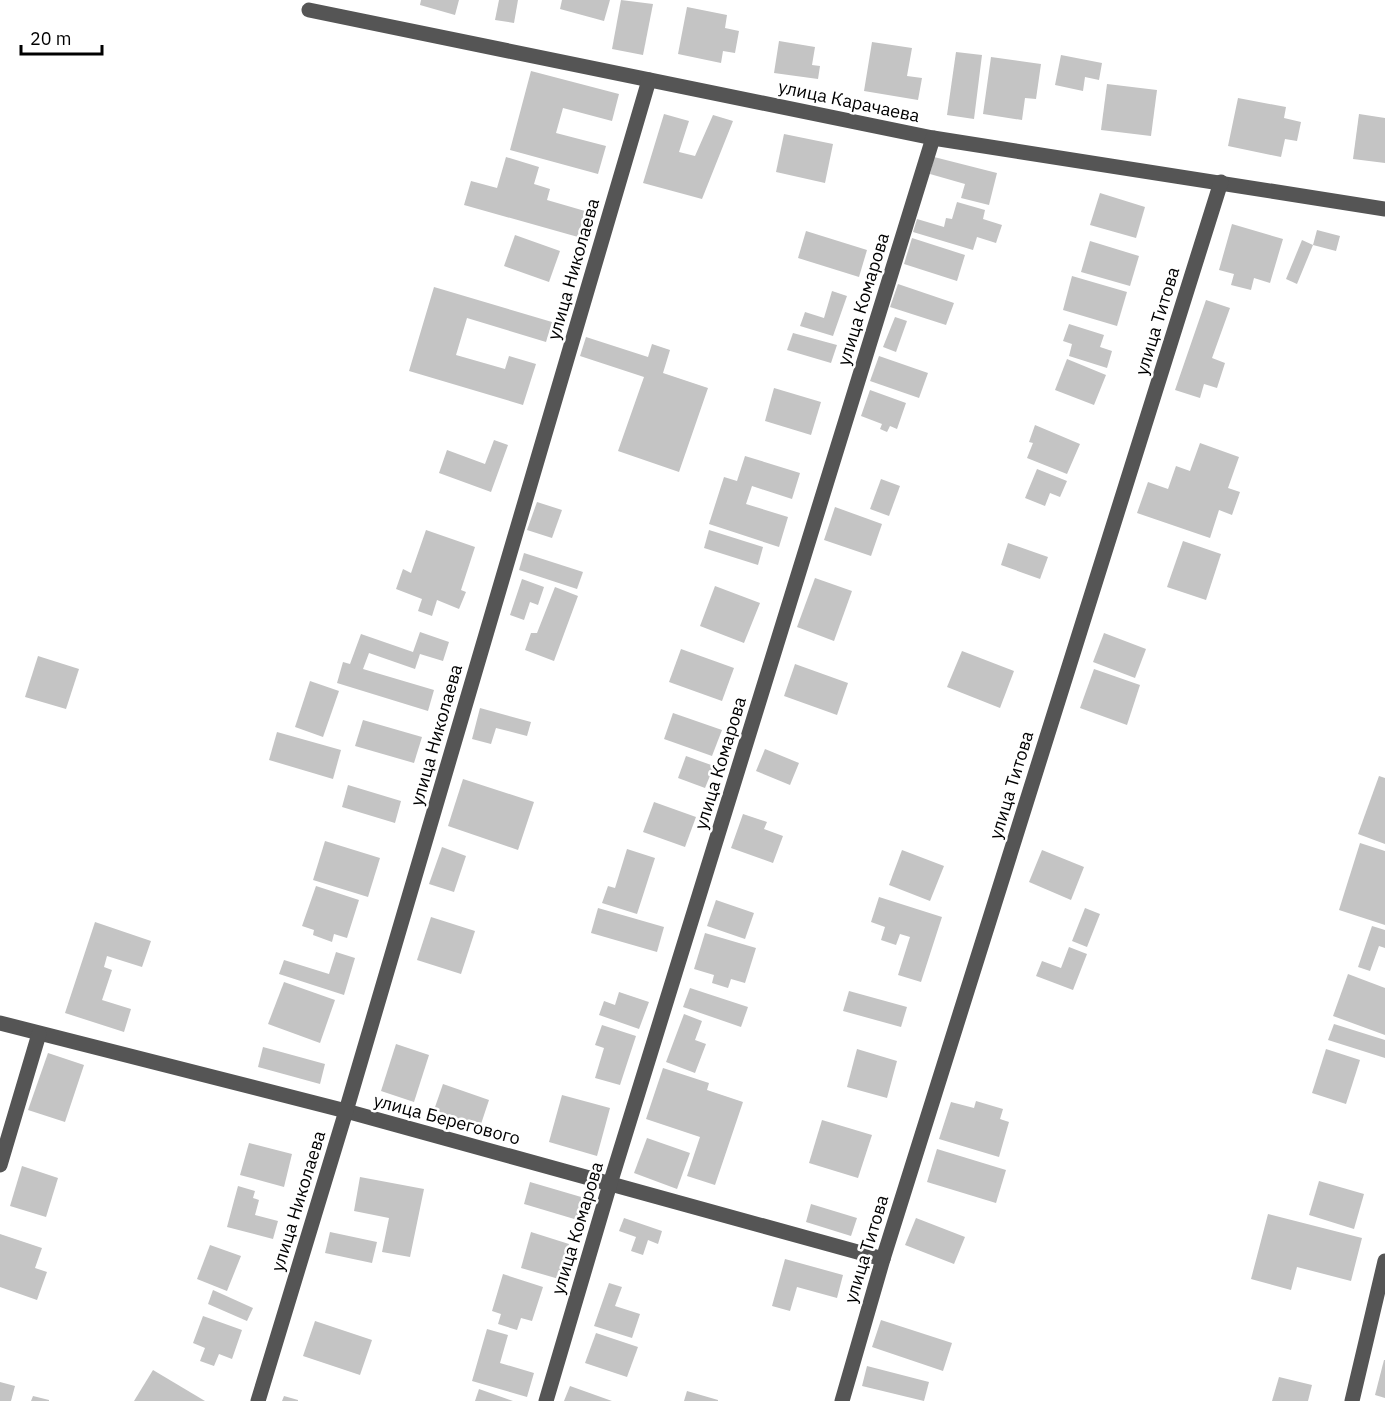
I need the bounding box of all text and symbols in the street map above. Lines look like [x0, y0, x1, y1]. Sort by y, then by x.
scale bar [21, 18, 102, 56]
text: 20 m [30, 27, 72, 50]
street label: улица Карачаева [776, 75, 922, 127]
street label: улица Николаева [542, 195, 604, 342]
street label: улица Комарова [832, 229, 894, 368]
street label: улица Титова [1130, 264, 1184, 378]
street label: улица Николаева [405, 661, 467, 808]
street label: улица Комарова [689, 693, 751, 832]
street label: улица Титова [984, 728, 1038, 842]
street label: улица Берегового [371, 1088, 523, 1150]
street label: улица Николаева [266, 1127, 330, 1274]
street label: улица Комарова [546, 1158, 608, 1297]
street label: улица Титова [839, 1192, 893, 1306]

